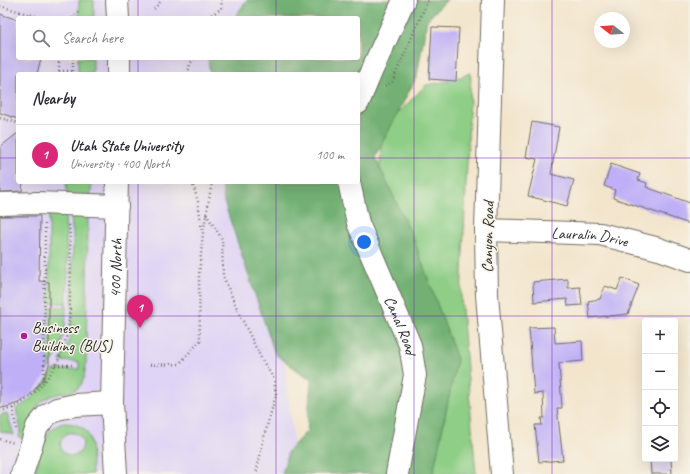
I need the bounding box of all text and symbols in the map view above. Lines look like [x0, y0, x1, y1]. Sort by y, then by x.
north arrow [594, 12, 630, 48]
search box [16, 16, 360, 60]
icon: search [30, 27, 52, 49]
text: Search here [62, 29, 123, 48]
text: Nearby [32, 88, 75, 109]
text: Utah State University [70, 137, 183, 156]
text: 1 [42, 147, 48, 163]
text: 100 m [316, 147, 344, 163]
text: University · 400 North [70, 156, 170, 172]
street label: Canyon Road [477, 198, 499, 273]
street label: Lauralin Drive [551, 223, 632, 252]
your location [354, 232, 374, 252]
street label: 400 North [105, 238, 127, 298]
street label: Canal Road [379, 293, 421, 359]
pin: 1 [127, 295, 153, 328]
place label: Business Building (BUS) [32, 318, 113, 356]
map controls [642, 318, 678, 462]
button: + [642, 318, 678, 354]
marker: Business Building (BUS) [19, 331, 29, 341]
button: − [642, 354, 678, 390]
button: locate [642, 390, 678, 426]
button: layers [642, 426, 678, 462]

